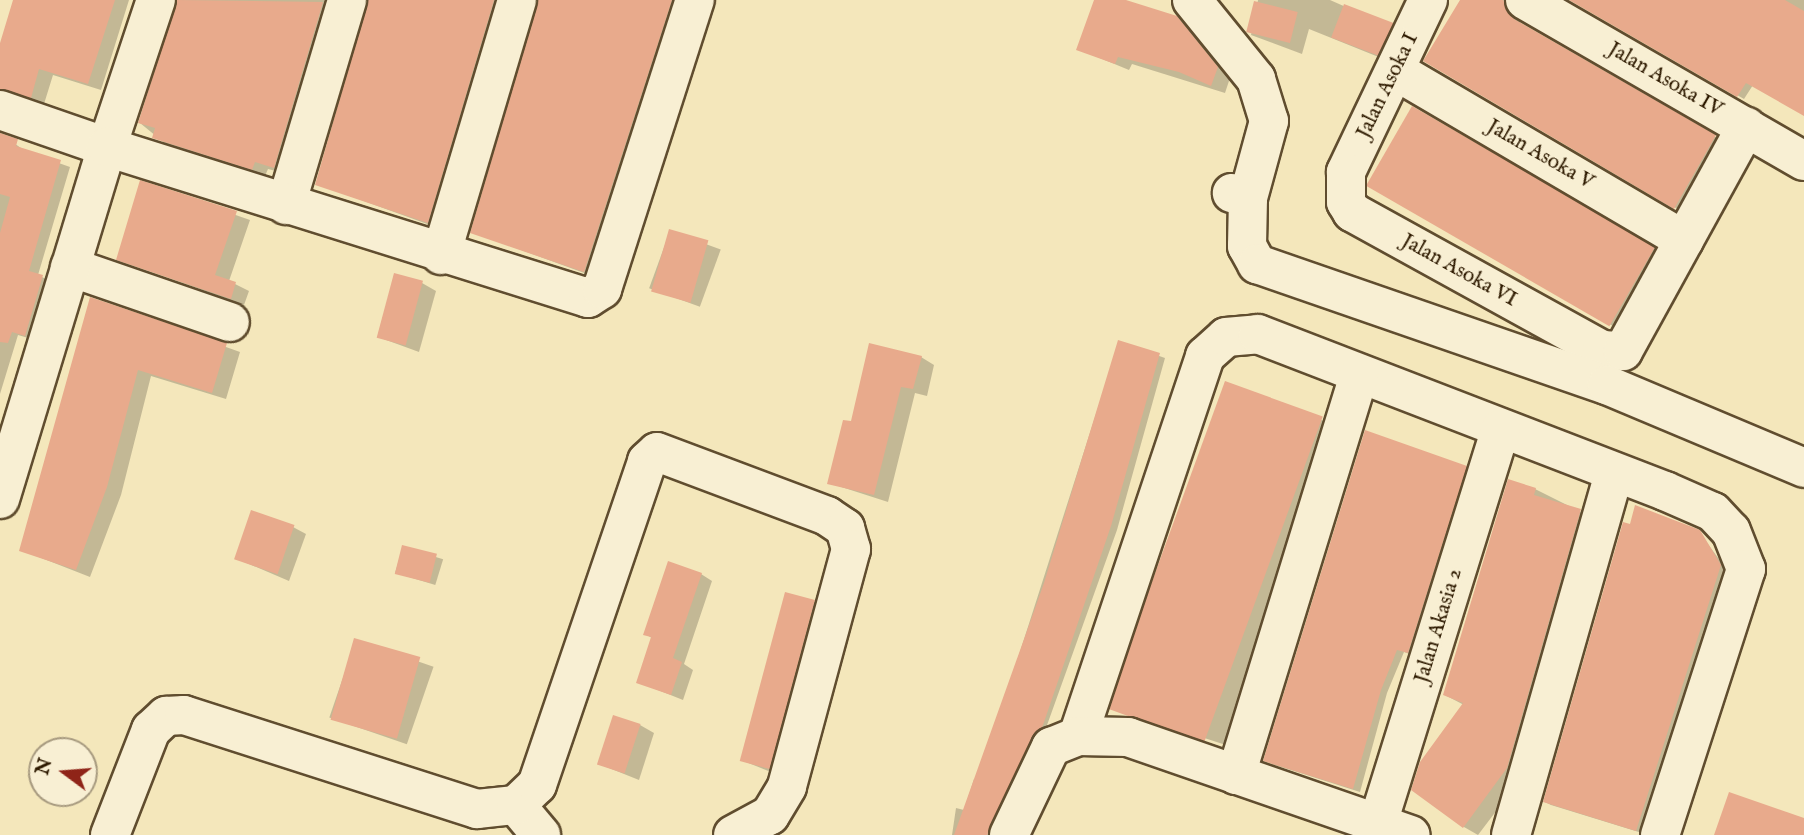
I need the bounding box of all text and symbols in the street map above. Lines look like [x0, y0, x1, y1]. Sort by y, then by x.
street label: Jalan Asoka I [1352, 29, 1424, 143]
street label: Jalan Asoka IV [1603, 37, 1727, 123]
street label: Jalan Asoka V [1482, 114, 1598, 196]
street label: Jalan Asoka VI [1397, 229, 1521, 313]
street label: Jalan Akasia 2 [1410, 566, 1468, 686]
north arrow [28, 737, 98, 807]
text: N [31, 756, 59, 778]

